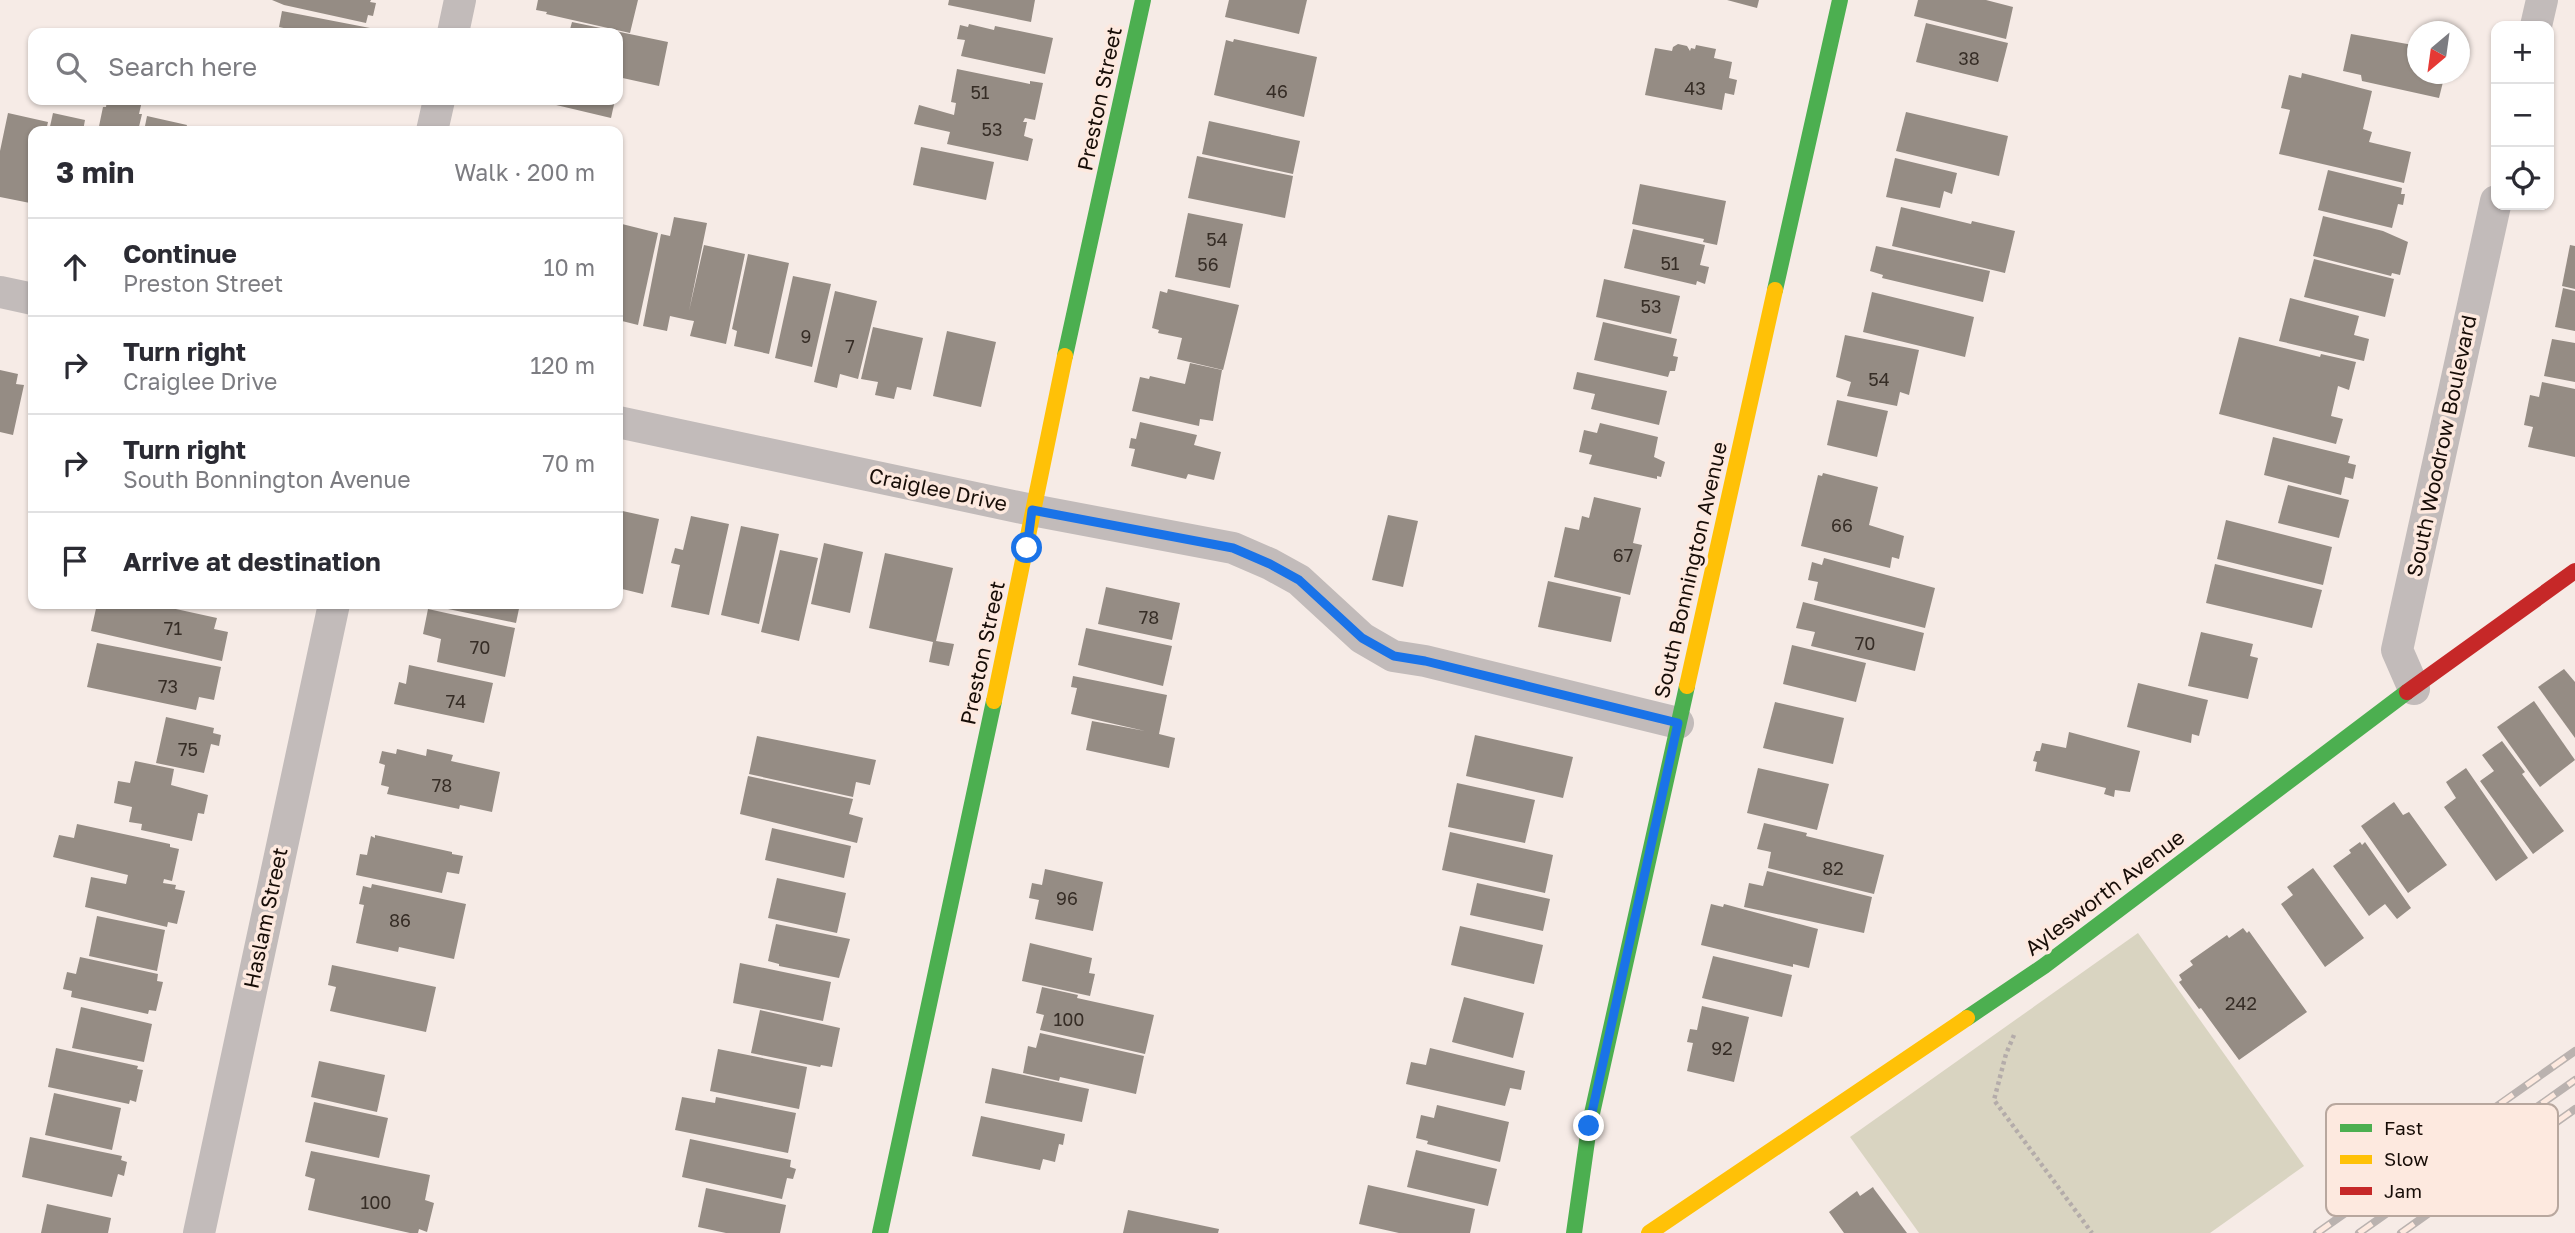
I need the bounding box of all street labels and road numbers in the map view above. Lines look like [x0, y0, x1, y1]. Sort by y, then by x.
street label: Preston Street [1071, 25, 1127, 173]
street label: South Woodrow Boulevard [2401, 313, 2481, 579]
street label: South Bonnington Avenue [1648, 439, 1732, 701]
street label: Craiglee Drive [867, 462, 1010, 516]
street label: Preston Street [954, 579, 1010, 727]
street label: Aylesworth Avenue [2019, 824, 2189, 961]
street label: Haslam Street [237, 845, 293, 991]

